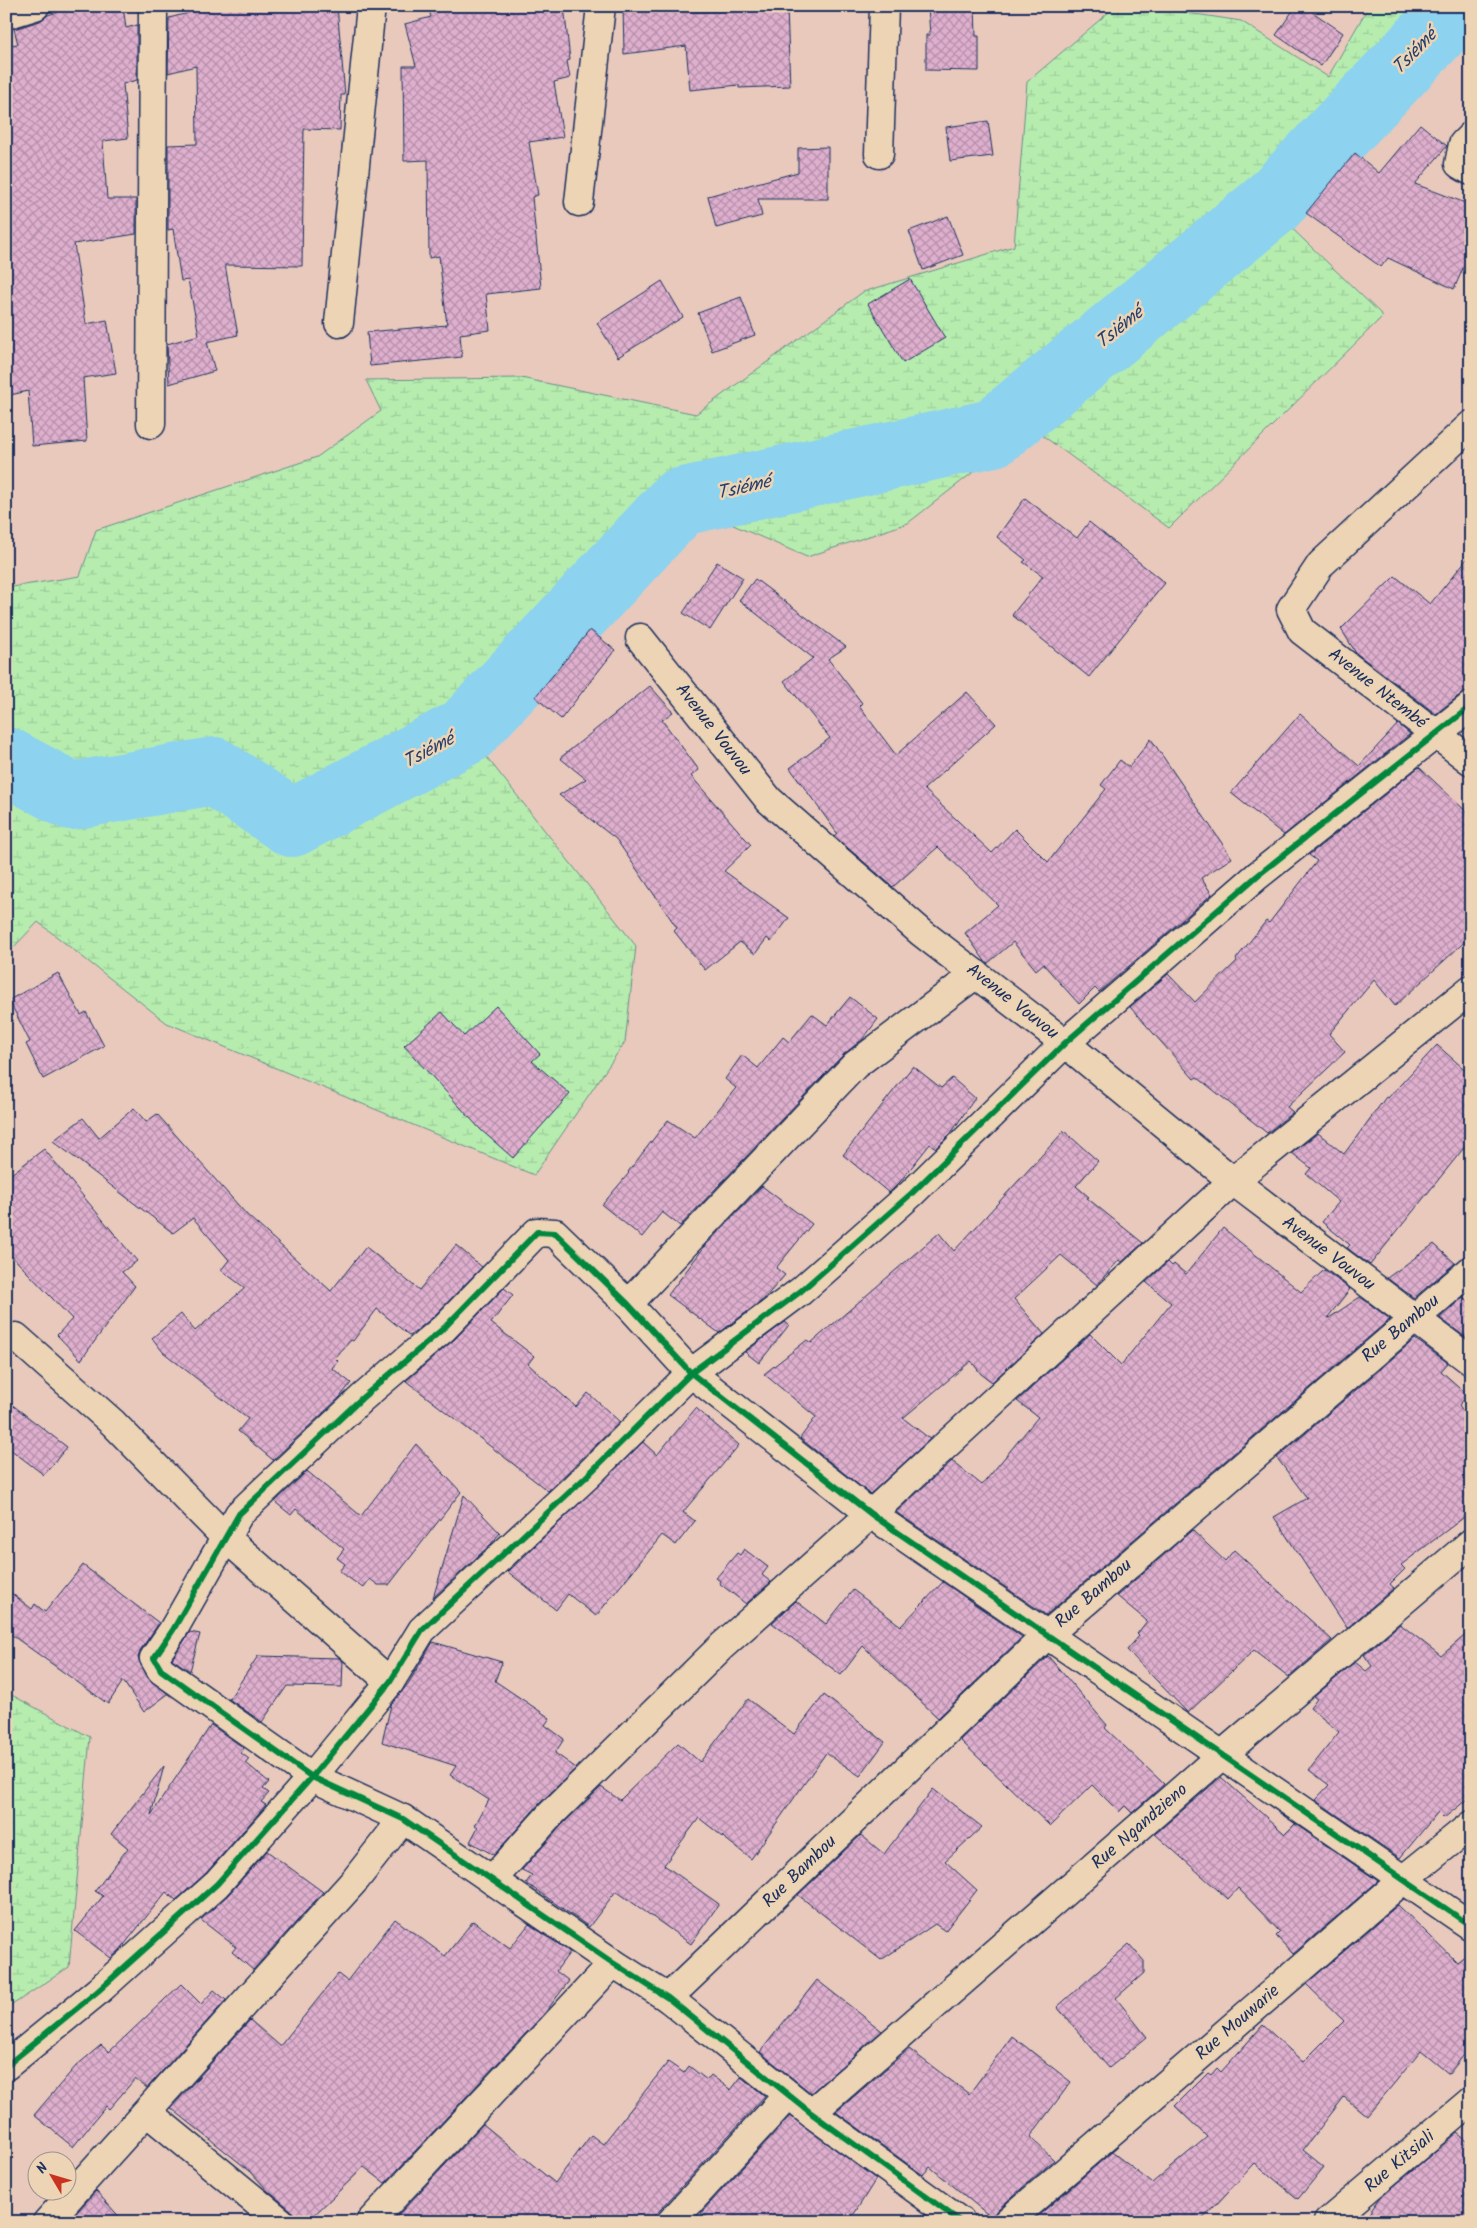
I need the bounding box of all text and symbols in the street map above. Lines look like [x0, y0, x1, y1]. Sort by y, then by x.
water label: Tsiémé [1385, 19, 1448, 82]
water label: Tsiémé [1089, 296, 1154, 357]
water label: Tsiémé [714, 466, 779, 509]
street label: Avenue Ntembé [1321, 641, 1434, 738]
street label: Avenue Vouvou [667, 677, 759, 783]
water label: Tsiémé [398, 723, 464, 777]
street label: Avenue Vouvou [959, 956, 1065, 1048]
street label: Avenue Vouvou [1275, 1209, 1381, 1299]
street label: Rue Bambou [1355, 1287, 1447, 1371]
street label: Rue Bambou [1049, 1552, 1140, 1636]
street label: Rue Ngandzieno [1085, 1777, 1195, 1877]
street label: Rue Bambou [756, 1828, 844, 1915]
street label: Rue Mouwarie [1189, 1978, 1287, 2068]
street label: Rue Kitsiali [1358, 2123, 1443, 2201]
north arrow [28, 2150, 78, 2200]
text: N [31, 2158, 54, 2179]

